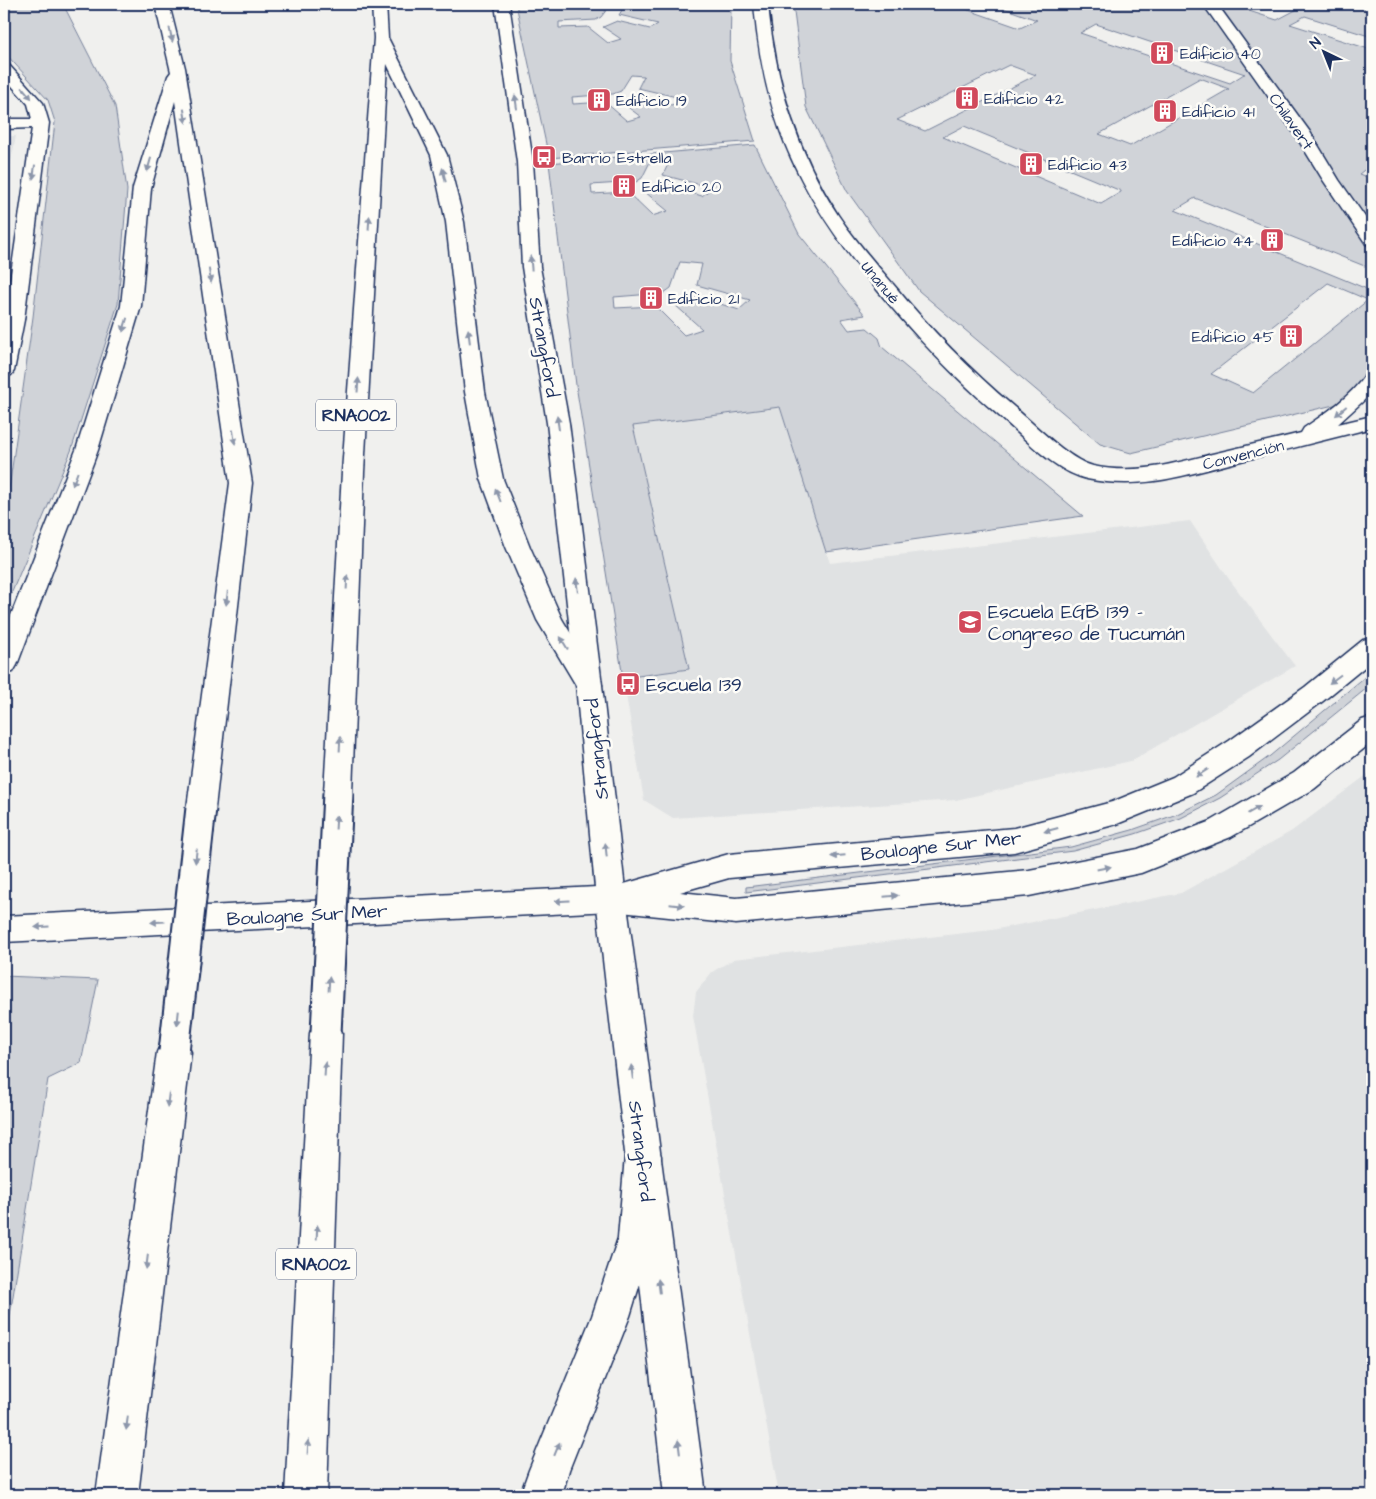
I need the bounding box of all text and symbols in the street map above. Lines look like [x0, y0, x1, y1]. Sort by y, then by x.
one-way arrow [167, 28, 175, 43]
north arrow [1298, 28, 1348, 78]
text: N [1306, 33, 1326, 54]
building icon: Edificio 40 [1149, 40, 1175, 66]
place label: Edificio 40 [1180, 43, 1261, 65]
building icon: Edificio 42 [954, 85, 980, 111]
one-way arrow [21, 87, 32, 99]
building icon: Edificio 19 [586, 87, 612, 113]
place label: Edificio 42 [984, 88, 1064, 110]
street label: Chilavert [1264, 89, 1319, 155]
place label: Edificio 19 [616, 90, 687, 112]
one-way arrow [511, 93, 519, 109]
building icon: Edificio 41 [1152, 98, 1178, 124]
place label: Edificio 41 [1182, 101, 1255, 123]
one-way arrow [181, 108, 189, 124]
bus stop icon: Barrio Estrella [531, 144, 557, 170]
place label: Barrio Estrella [562, 147, 672, 169]
building icon: Edificio 43 [1018, 151, 1044, 177]
place label: Edificio 43 [1048, 154, 1127, 176]
one-way arrow [145, 157, 153, 172]
one-way arrow [30, 164, 38, 180]
one-way arrow [440, 168, 448, 183]
building icon: Edificio 20 [611, 173, 637, 199]
place label: Edificio 20 [642, 176, 721, 198]
one-way arrow [365, 215, 373, 231]
building icon: Edificio 44 [1259, 227, 1285, 253]
place label: Edificio 44 [1172, 230, 1254, 252]
one-way arrow [526, 255, 534, 271]
street label: Unanué [856, 256, 905, 309]
one-way arrow [206, 269, 214, 285]
building icon: Edificio 21 [638, 285, 664, 311]
place label: Edificio 21 [668, 288, 739, 310]
street label: Strangford [520, 295, 566, 400]
one-way arrow [120, 317, 128, 332]
building icon: Edificio 45 [1278, 323, 1304, 349]
place label: Edificio 45 [1192, 326, 1275, 348]
one-way arrow [465, 327, 473, 343]
one-way arrow [355, 377, 363, 393]
road number: RNA002 [316, 400, 396, 430]
one-way arrow [1334, 405, 1347, 416]
one-way arrow [554, 415, 562, 431]
one-way arrow [231, 429, 239, 445]
street label: Convención [1200, 434, 1286, 476]
one-way arrow [71, 472, 78, 487]
one-way arrow [494, 487, 502, 502]
one-way arrow [344, 574, 352, 590]
one-way arrow [573, 577, 581, 593]
one-way arrow [223, 590, 231, 606]
place label: Escuela EGB 139 - Congreso de Tucumán [988, 599, 1185, 649]
school or university icon: Escuela EGB 139 - Congreso de Tucumán [957, 609, 983, 635]
one-way arrow [560, 637, 569, 650]
bus stop icon: Escuela 139 [615, 671, 641, 697]
place label: Escuela 139 [646, 672, 742, 699]
one-way arrow [1329, 673, 1342, 684]
street label: Strangford [579, 697, 617, 801]
one-way arrow [336, 736, 344, 752]
one-way arrow [1196, 768, 1209, 777]
one-way arrow [1248, 806, 1261, 815]
one-way arrow [333, 814, 341, 830]
street label: Boulogne Sur Mer [860, 825, 1023, 869]
one-way arrow [1044, 826, 1059, 834]
one-way arrow [602, 841, 610, 857]
one-way arrow [192, 848, 200, 864]
one-way arrow [830, 852, 846, 860]
one-way arrow [1096, 864, 1112, 872]
one-way arrow [883, 892, 899, 900]
one-way arrow [554, 897, 570, 905]
street label: Boulogne Sur Mer [226, 898, 389, 934]
one-way arrow [669, 901, 685, 909]
one-way arrow [150, 918, 166, 926]
one-way arrow [33, 924, 49, 932]
one-way arrow [325, 976, 333, 992]
one-way arrow [174, 1010, 182, 1026]
one-way arrow [321, 1061, 329, 1077]
one-way arrow [628, 1064, 636, 1080]
one-way arrow [164, 1093, 172, 1109]
street label: Strangford [620, 1099, 660, 1204]
one-way arrow [314, 1224, 322, 1240]
road number: RNA002 [276, 1248, 356, 1280]
one-way arrow [143, 1254, 151, 1270]
one-way arrow [655, 1277, 663, 1293]
one-way arrow [123, 1415, 131, 1431]
one-way arrow [304, 1438, 312, 1454]
one-way arrow [675, 1439, 683, 1455]
one-way arrow [553, 1441, 561, 1456]

